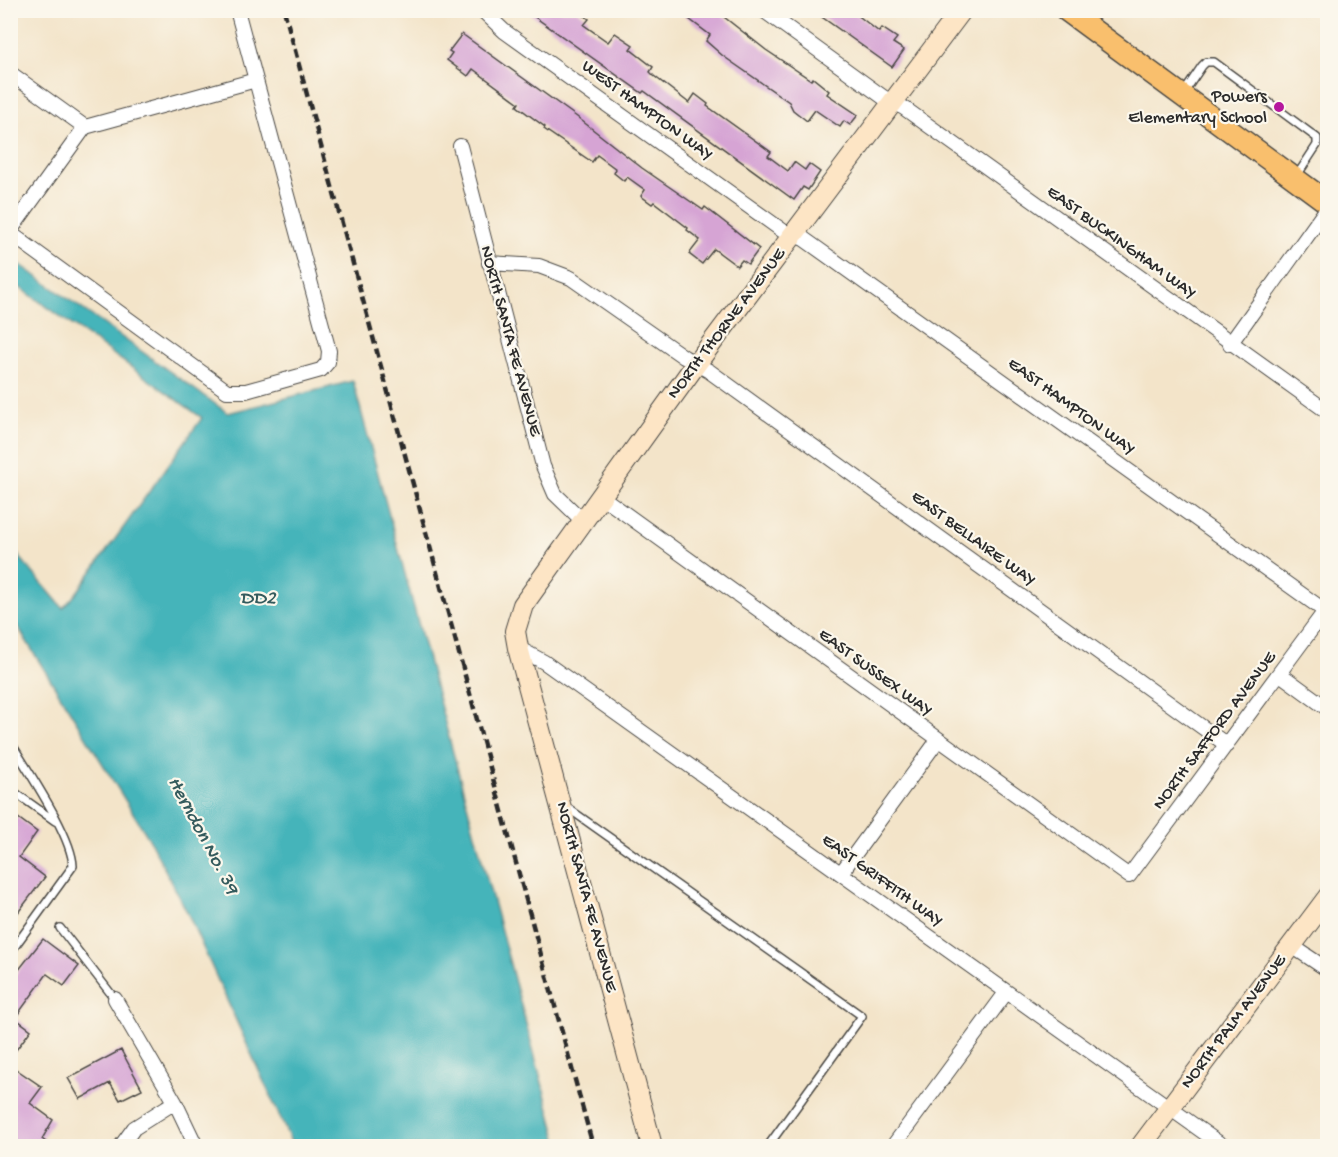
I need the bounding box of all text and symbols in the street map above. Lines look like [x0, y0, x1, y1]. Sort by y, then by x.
street label: WEST HAMPTON WAY [577, 56, 717, 166]
place label: Powers Elementary School [1128, 87, 1268, 129]
marker: Powers Elementary School [1272, 100, 1286, 114]
street label: EAST BUCKINGHAM WAY [1042, 182, 1200, 304]
street label: NORTH SANTA FE AVENUE [475, 244, 546, 439]
street label: NORTH THORNE AVENUE [663, 244, 791, 404]
street label: EAST HAMPTON WAY [1003, 354, 1139, 460]
street label: EAST BELLAIRE WAY [907, 487, 1039, 591]
water label: DD2 [240, 588, 277, 611]
street label: EAST SUSSEX WAY [814, 625, 936, 721]
street label: NORTH SAFFORD AVENUE [1149, 647, 1282, 814]
water label: Herndon No. 39 [161, 773, 243, 900]
street label: NORTH SANTA FE AVENUE [551, 800, 622, 995]
street label: EAST GRIFFITH WAY [817, 830, 947, 932]
street label: NORTH PALM AVENUE [1177, 950, 1292, 1093]

